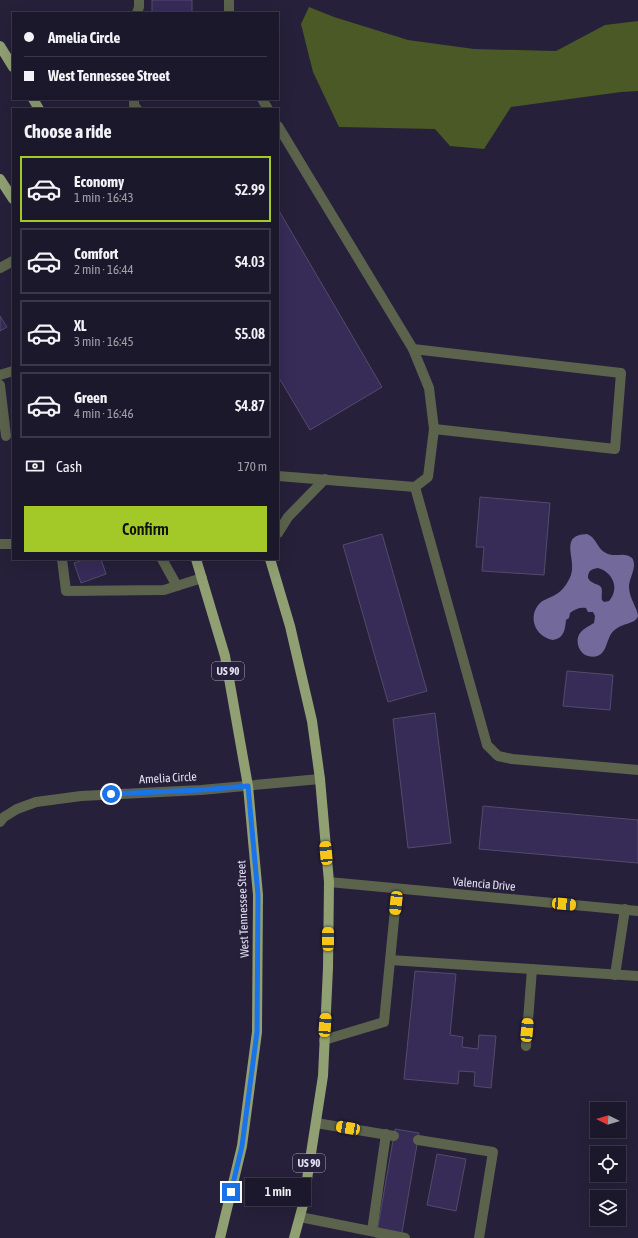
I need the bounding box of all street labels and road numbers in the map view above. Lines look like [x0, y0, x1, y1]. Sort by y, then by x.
road number: US 90 [212, 662, 244, 680]
street label: Amelia Circle [139, 769, 197, 787]
street label: West Tennessee Street [234, 860, 252, 958]
street label: Valencia Drive [452, 874, 516, 894]
road number: US 90 [293, 1154, 325, 1172]

